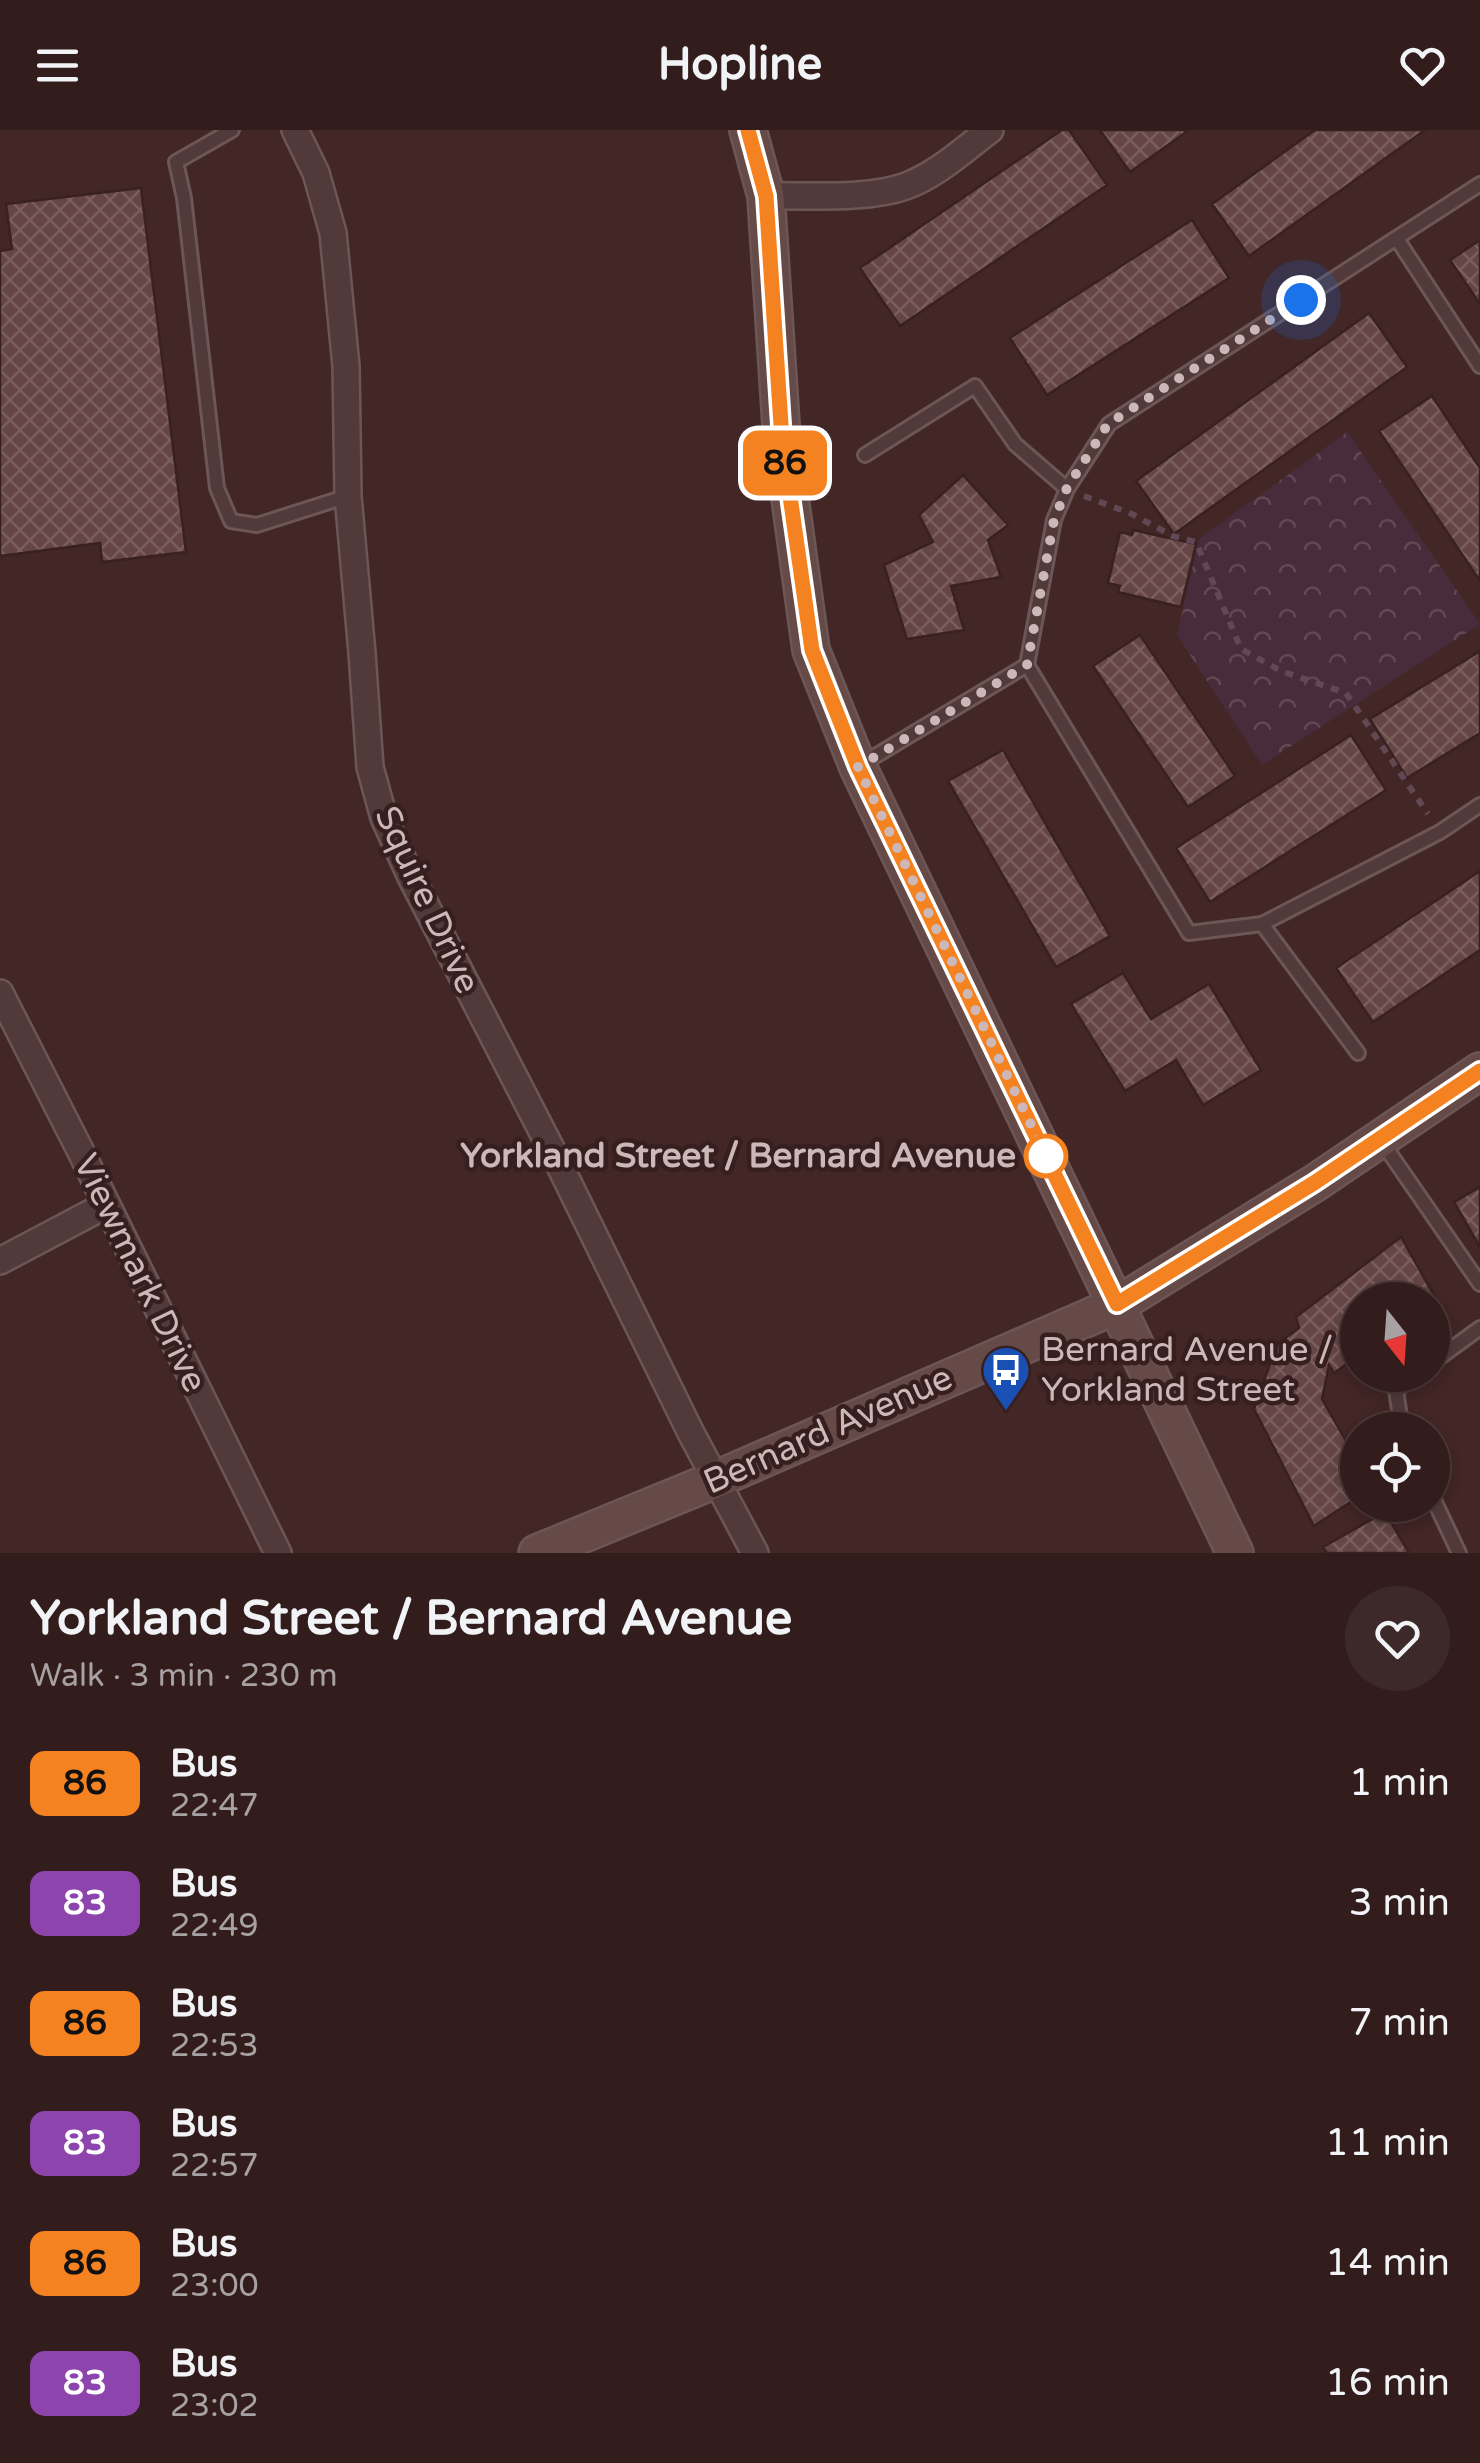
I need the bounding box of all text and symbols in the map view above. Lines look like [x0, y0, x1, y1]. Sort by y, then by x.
icon: menu [30, 38, 85, 93]
text: Hopline [658, 38, 822, 92]
icon: heart [1395, 38, 1450, 93]
your location [1276, 275, 1326, 325]
line badge: 86 [740, 430, 830, 496]
text: 86 [763, 442, 807, 484]
street label: Squire Drive [365, 800, 489, 1000]
place label: Yorkland Street / Bernard Avenue [460, 1135, 1016, 1177]
marker: Yorkland Street / Bernard Avenue [1025, 1135, 1067, 1177]
street label: Viewmark Drive [64, 1147, 216, 1399]
north arrow [1340, 1282, 1450, 1392]
map controls [1340, 1282, 1450, 1522]
place label: Bernard Avenue / Yorkland Street [1041, 1329, 1333, 1411]
bus stop icon: Bernard Avenue / Yorkland Street [980, 1344, 1032, 1412]
street label: Bernard Avenue [697, 1356, 959, 1504]
button: locate [1340, 1412, 1450, 1522]
button: heart [1345, 1586, 1450, 1691]
text: Yorkland Street / Bernard Avenue [30, 1590, 792, 1648]
text: Walk · 3 min · 230 m [30, 1657, 338, 1695]
text: Bus [170, 1741, 237, 1787]
text: 1 min [1349, 1760, 1450, 1806]
text: 86 [63, 1762, 107, 1804]
text: 22:47 [170, 1787, 259, 1825]
text: Bus [170, 1861, 237, 1907]
text: 3 min [1349, 1880, 1450, 1926]
text: 83 [63, 1882, 107, 1924]
text: 22:49 [170, 1907, 259, 1945]
text: Bus [170, 1981, 237, 2027]
text: 7 min [1349, 2000, 1450, 2046]
text: 86 [63, 2002, 107, 2044]
text: 22:53 [170, 2027, 259, 2065]
text: Bus [170, 2101, 237, 2147]
text: 11 min [1325, 2120, 1450, 2166]
text: 83 [63, 2122, 107, 2164]
text: 22:57 [170, 2147, 259, 2185]
text: Bus [170, 2221, 237, 2267]
text: 14 min [1325, 2240, 1450, 2286]
text: 86 [63, 2242, 107, 2284]
text: 23:00 [170, 2267, 259, 2305]
text: Bus [170, 2341, 237, 2387]
text: 16 min [1325, 2360, 1450, 2406]
text: 83 [63, 2362, 107, 2404]
text: 23:02 [170, 2387, 259, 2425]

